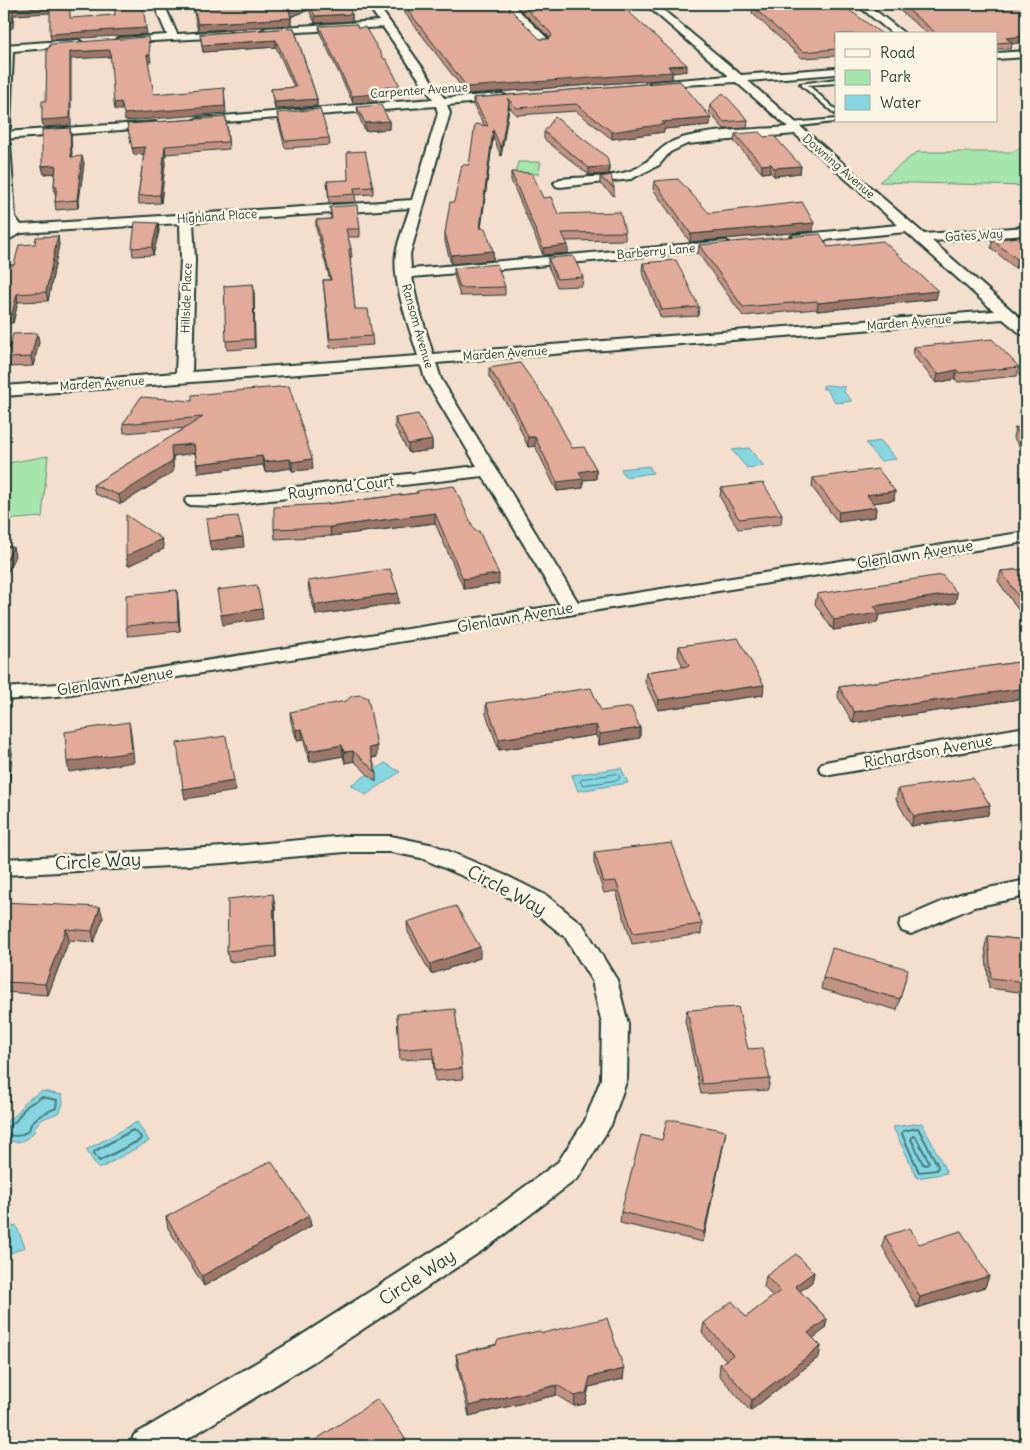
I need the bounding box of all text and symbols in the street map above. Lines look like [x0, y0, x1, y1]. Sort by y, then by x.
legend [835, 32, 998, 122]
text: Road [880, 43, 915, 62]
text: Park [880, 67, 911, 86]
street label: Carpenter Avenue [370, 79, 468, 101]
text: Water [880, 93, 921, 112]
street label: Downing Avenue [800, 130, 878, 202]
street label: Highland Place [176, 206, 258, 226]
street label: Gates Way [944, 225, 1004, 245]
street label: Barberry Lane [616, 240, 696, 262]
street label: Hillside Place [177, 263, 195, 333]
street label: Ransom Avenue [399, 282, 437, 370]
street label: Marden Avenue [866, 311, 952, 333]
street label: Marden Avenue [462, 343, 548, 363]
street label: Marden Avenue [59, 373, 145, 393]
street label: Raymond Court [287, 471, 395, 503]
street label: Glenlawn Avenue [856, 535, 974, 573]
street label: Glenlawn Avenue [456, 597, 574, 637]
street label: Glenlawn Avenue [56, 662, 174, 700]
street label: Richardson Avenue [862, 730, 994, 772]
street label: Circle Way [54, 847, 142, 875]
street label: Circle Way [463, 860, 551, 920]
street label: Circle Way [374, 1244, 460, 1310]

